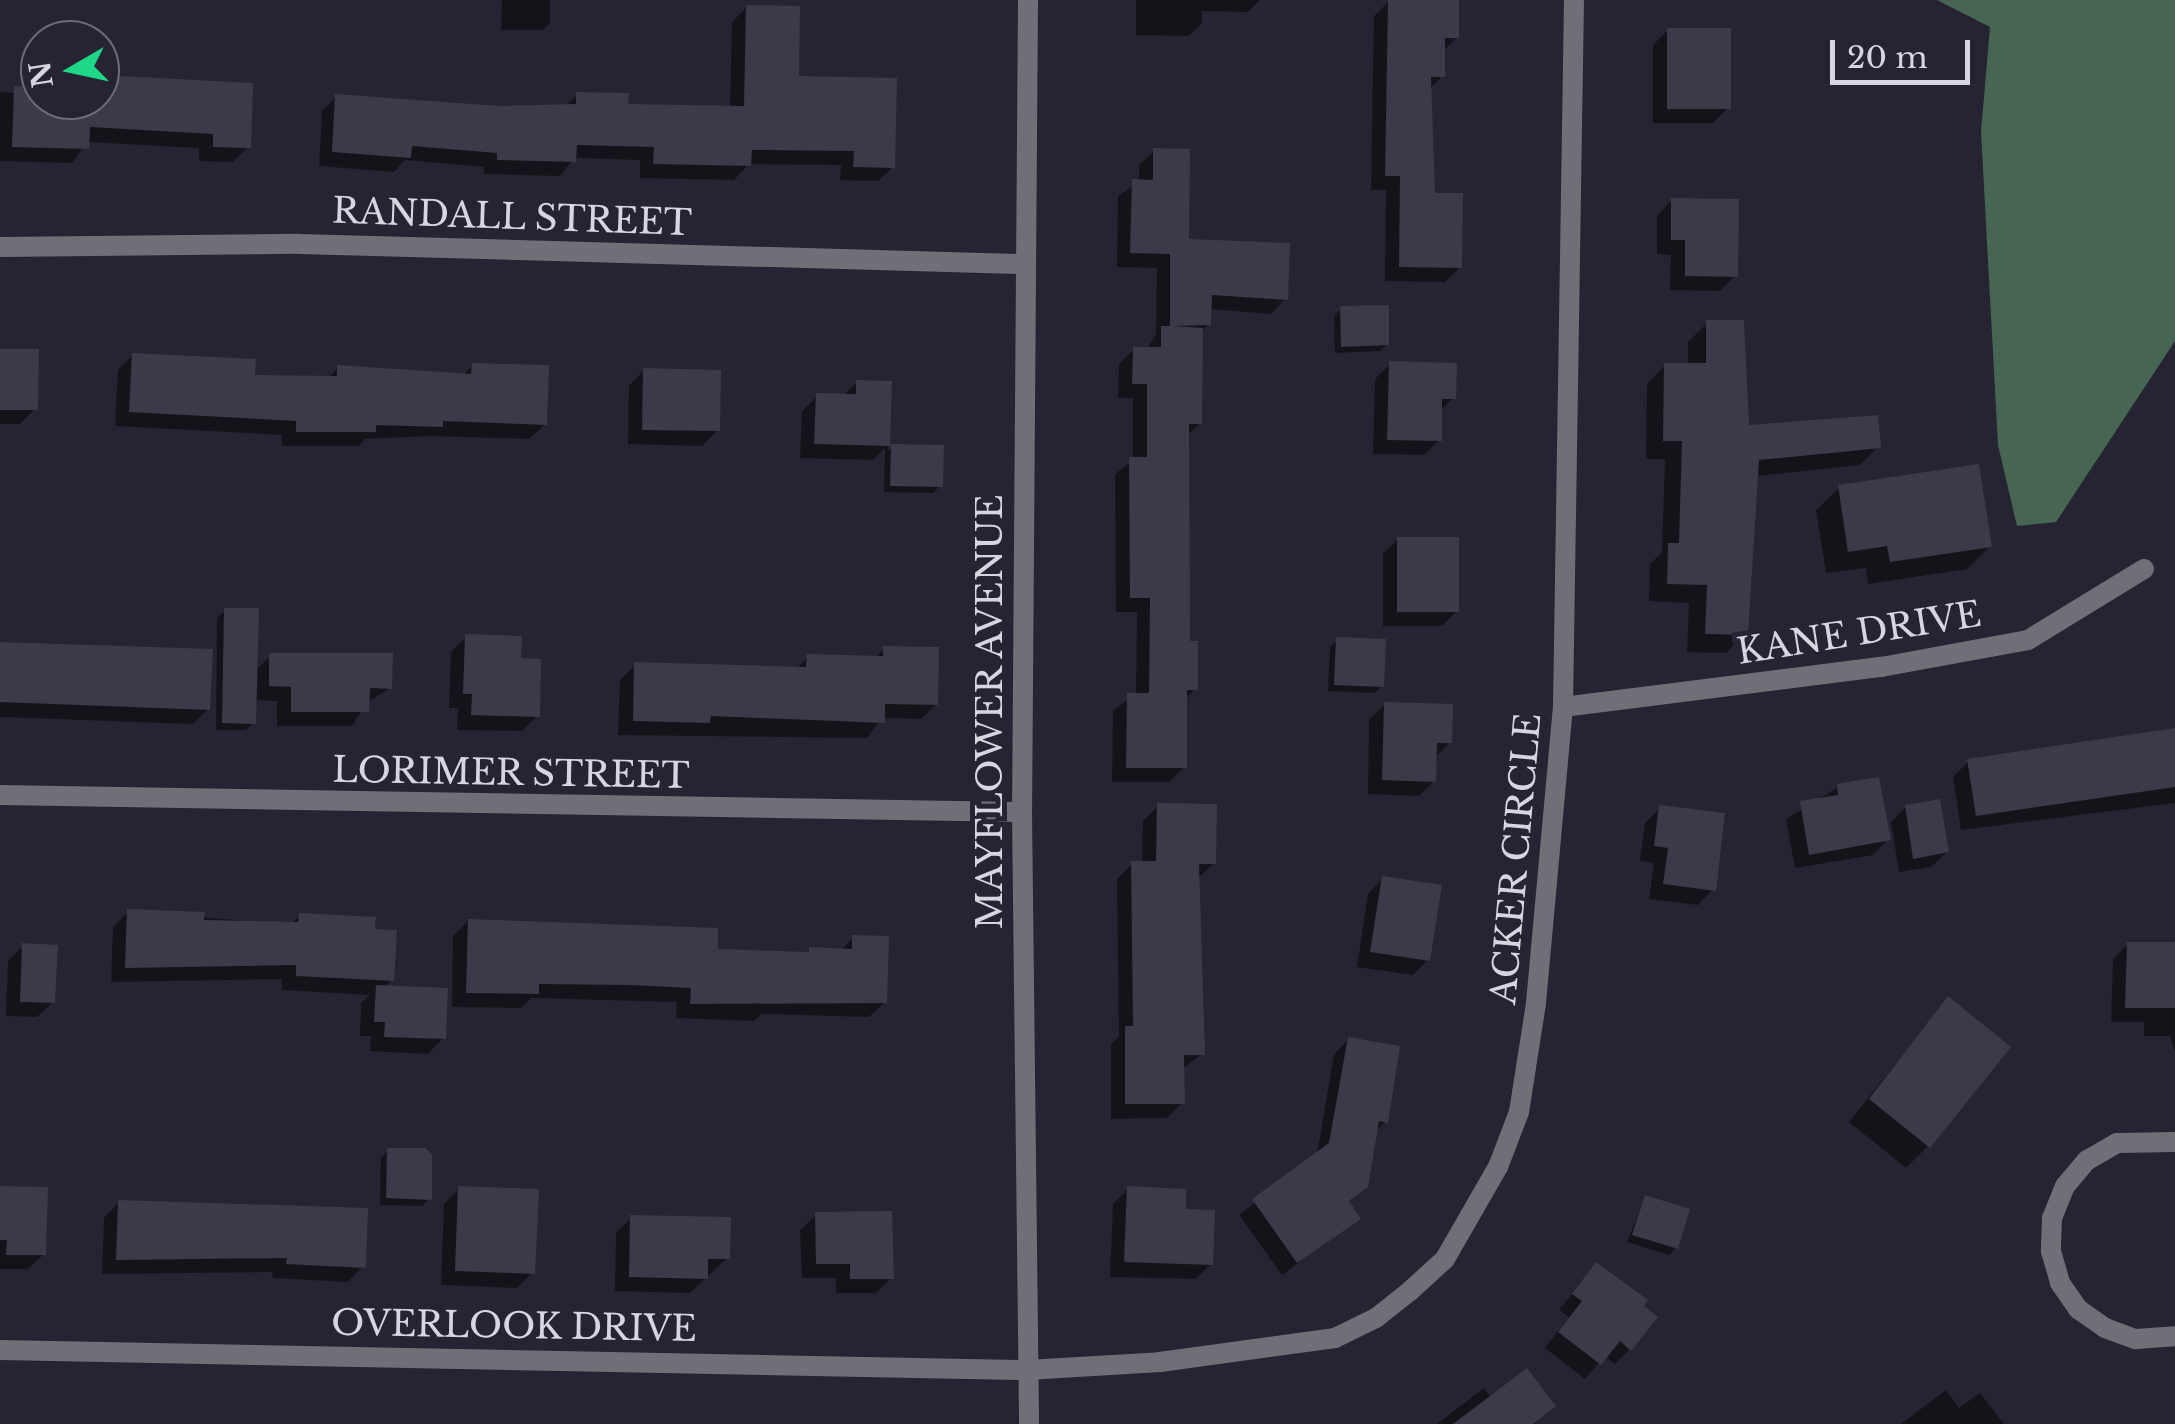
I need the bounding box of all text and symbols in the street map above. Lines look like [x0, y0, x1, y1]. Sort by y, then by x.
north arrow [20, 20, 120, 120]
scale bar [1835, 20, 1975, 82]
text: 20 m [1847, 39, 1928, 76]
text: N [23, 59, 61, 90]
street label: RANDALL STREET [331, 190, 693, 244]
street label: MAYFLOWER AVENUE [969, 493, 1011, 931]
street label: KANE DRIVE [1734, 593, 1984, 673]
street label: ACKER CIRCLE [1482, 711, 1550, 1007]
street label: LORIMER STREET [332, 749, 690, 797]
street label: OVERLOOK DRIVE [331, 1302, 697, 1350]

